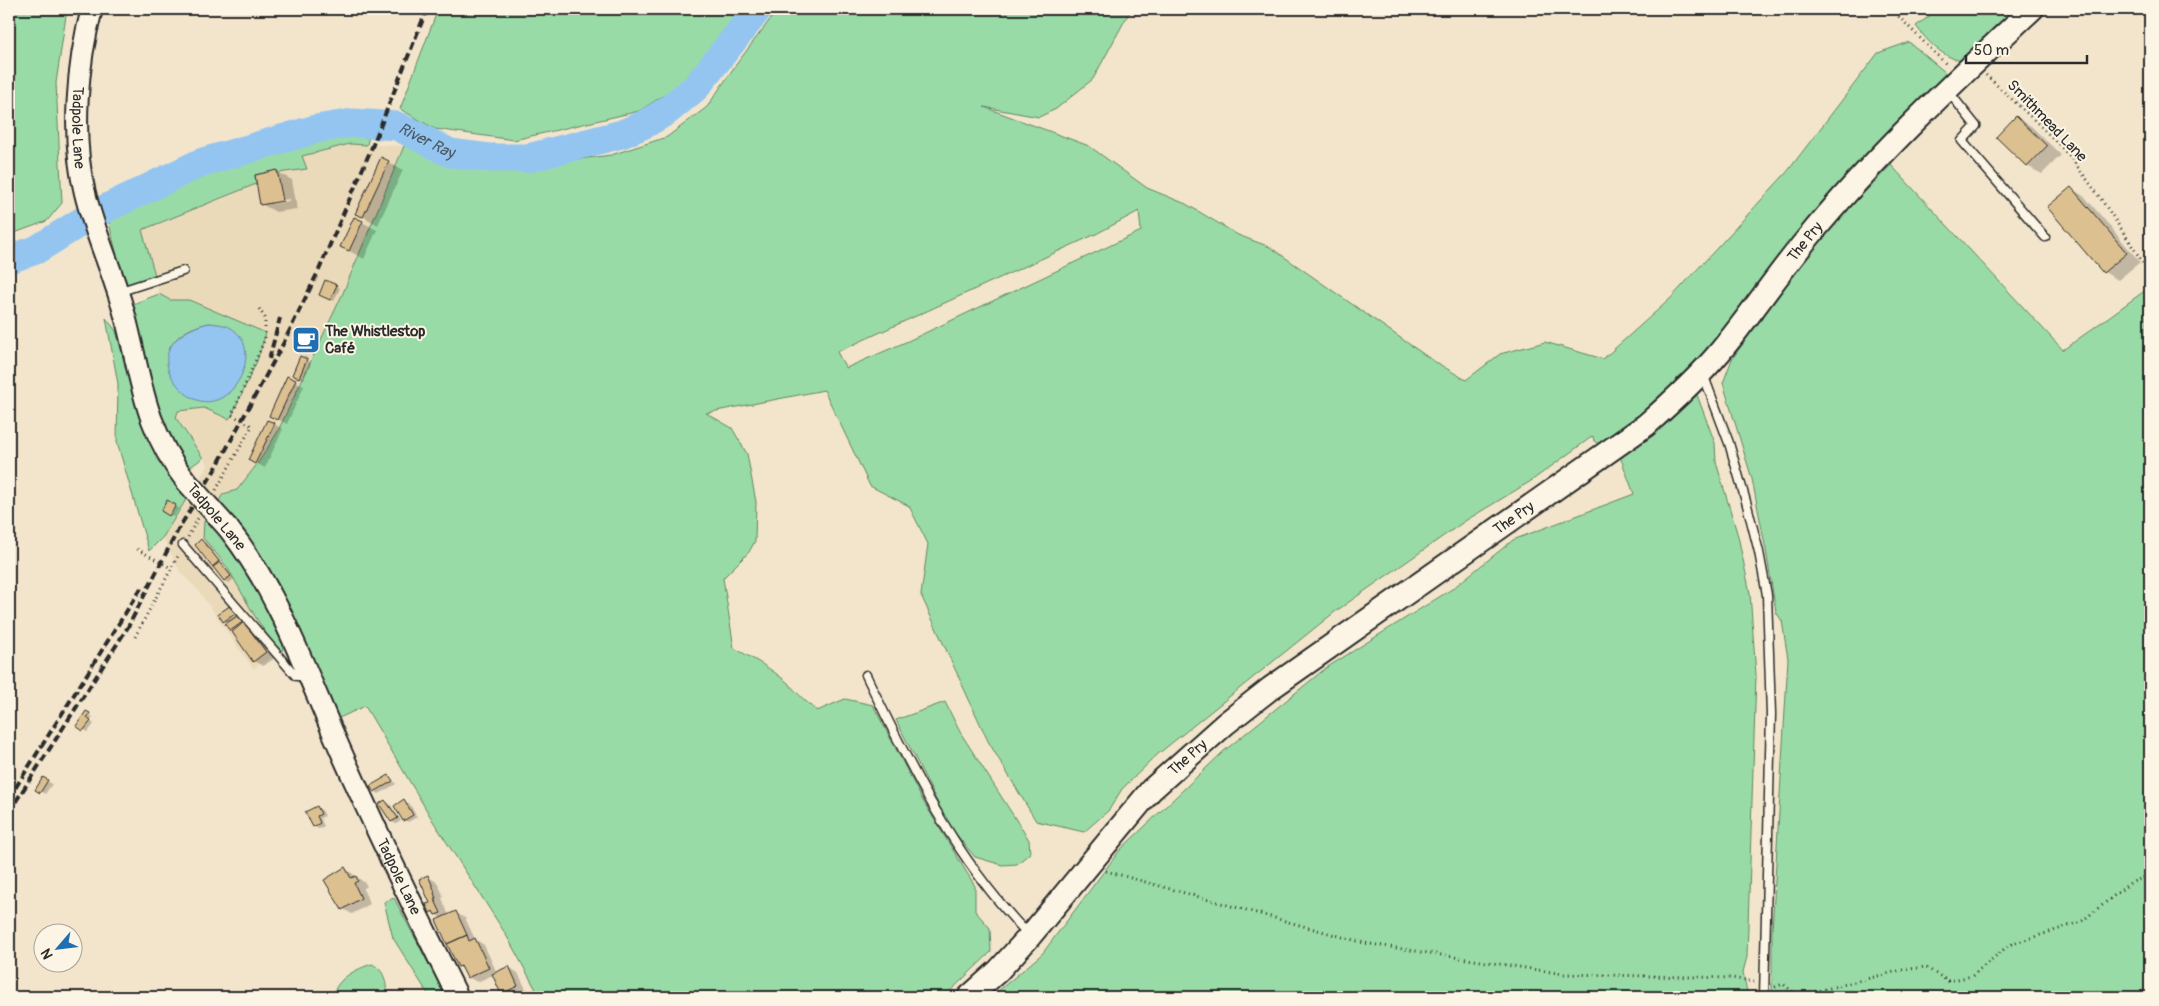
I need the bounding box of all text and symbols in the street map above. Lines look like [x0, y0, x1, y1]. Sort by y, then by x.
scale bar [1966, 32, 2088, 64]
text: 50 m [1974, 41, 2009, 60]
street label: Smithmead Lane [2003, 76, 2091, 167]
street label: Tadpole Lane [68, 86, 90, 171]
water label: River Ray [395, 118, 457, 164]
street label: The Pry [1783, 217, 1827, 265]
place label: The Whistlestop Café [324, 322, 425, 358]
cafe icon: The Whistlestop Café [291, 325, 321, 355]
street label: Tadpole Lane [182, 479, 250, 555]
street label: The Pry [1489, 497, 1538, 539]
street label: The Pry [1164, 735, 1211, 780]
street label: Tadpole Lane [373, 835, 426, 918]
north arrow [32, 924, 82, 974]
text: N [37, 946, 57, 962]

